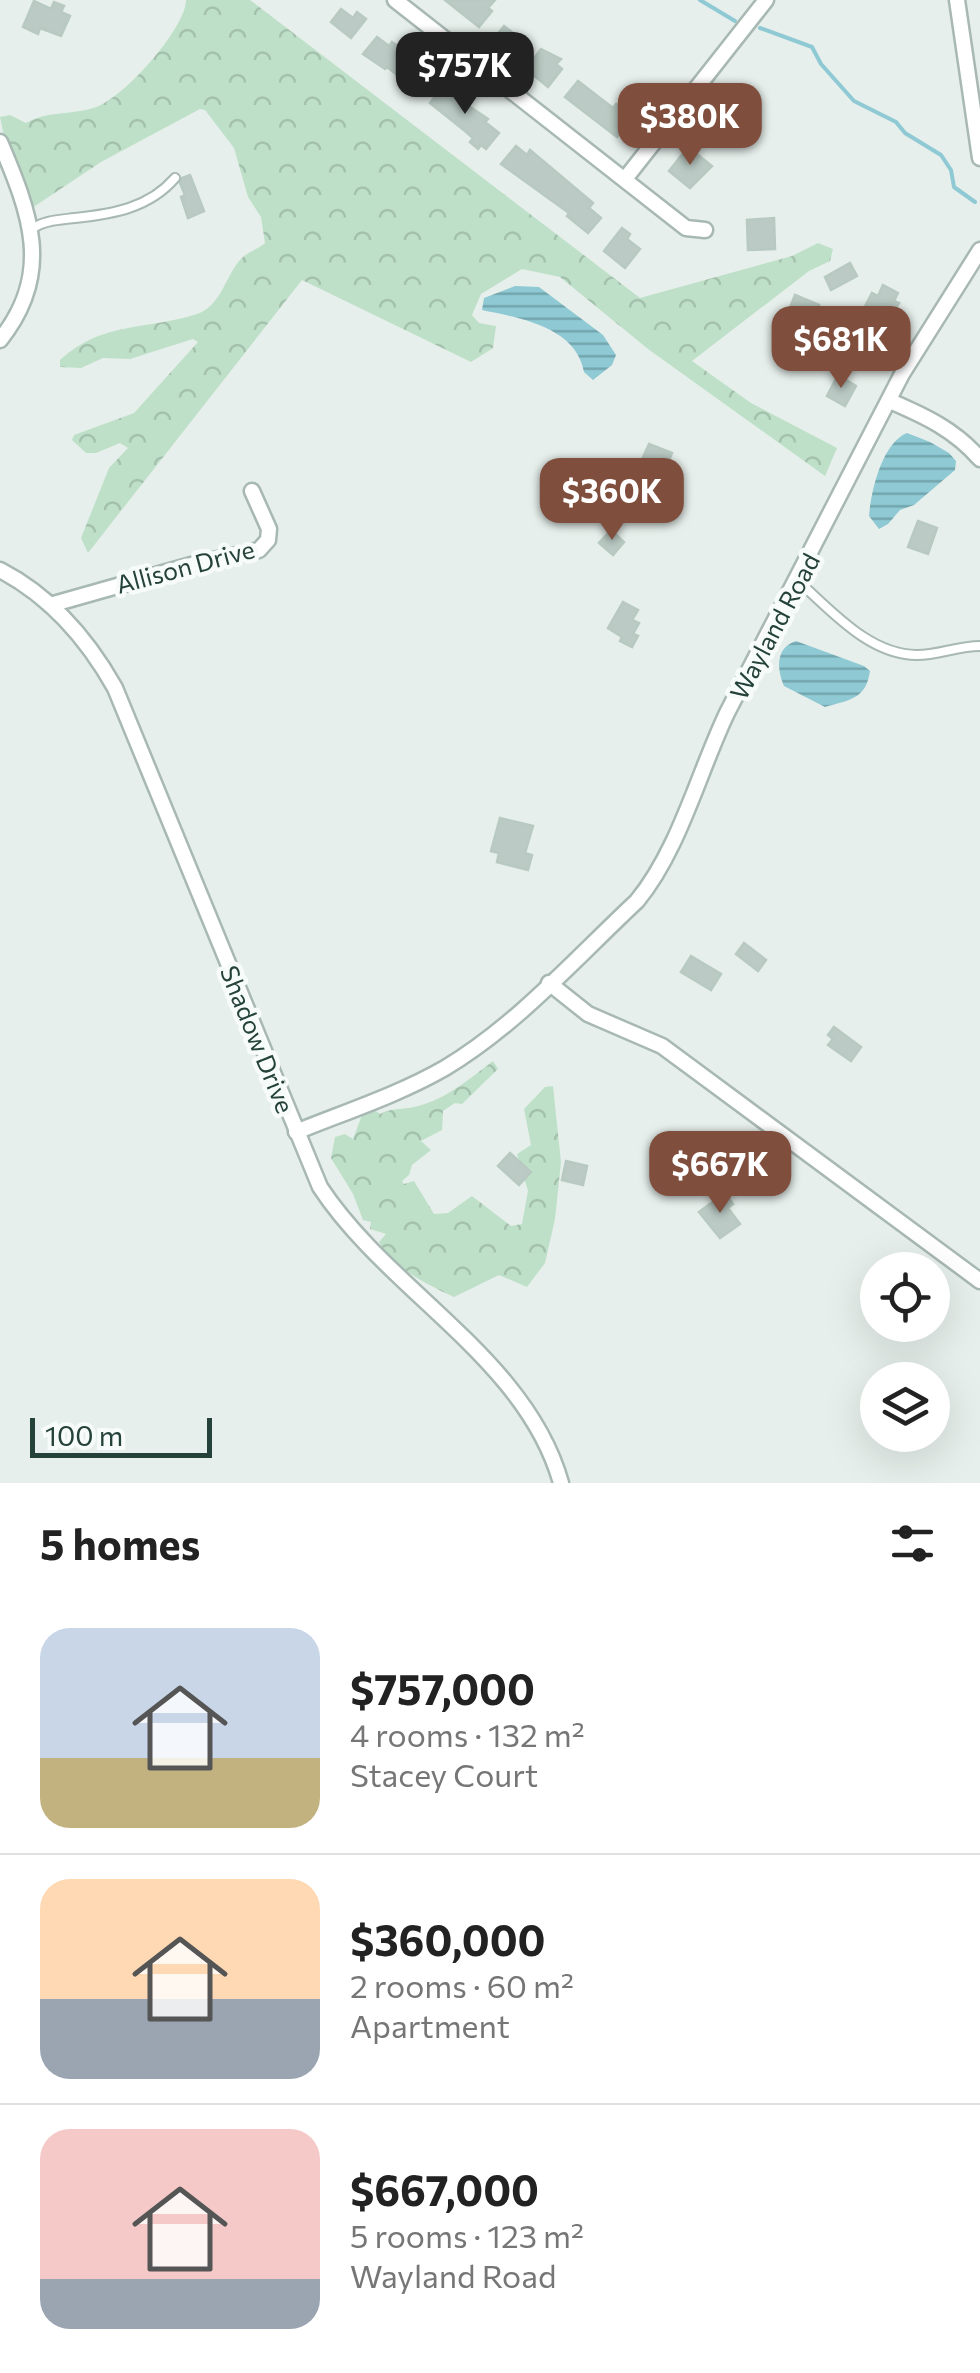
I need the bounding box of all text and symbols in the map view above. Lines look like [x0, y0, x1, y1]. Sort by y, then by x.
pin: $757K [395, 32, 535, 117]
text: $757K [418, 44, 512, 84]
pin: $380K [620, 83, 760, 168]
text: $380K [640, 95, 740, 135]
pin: $681K [771, 306, 911, 391]
text: $681K [794, 318, 888, 358]
pin: $360K [542, 458, 682, 543]
text: $360K [562, 470, 662, 510]
street label: Allison Drive [112, 533, 258, 599]
street label: Wayland Road [723, 548, 825, 704]
street label: Shadow Drive [215, 961, 301, 1117]
pin: $667K [650, 1131, 790, 1216]
text: $667K [671, 1143, 769, 1183]
map controls [860, 1252, 950, 1452]
button: locate [860, 1252, 950, 1342]
button: layers [860, 1362, 950, 1452]
scale bar [30, 1413, 212, 1458]
text: 100 m [45, 1418, 123, 1452]
icon: filters [885, 1516, 940, 1571]
text: 5 homes [40, 1517, 200, 1569]
text: $757,000 [350, 1662, 535, 1714]
icon: home [120, 1668, 240, 1788]
text: 4 rooms · 132 m² [350, 1714, 585, 1754]
text: Stacey Court [350, 1754, 538, 1794]
text: $360,000 [350, 1913, 546, 1965]
icon: home [120, 1919, 240, 2039]
text: 2 rooms · 60 m² [350, 1965, 574, 2005]
text: Apartment [350, 2005, 510, 2045]
text: $667,000 [350, 2163, 539, 2215]
icon: home [120, 2169, 240, 2289]
text: 5 rooms · 123 m² [350, 2215, 584, 2255]
text: Wayland Road [350, 2255, 556, 2295]

